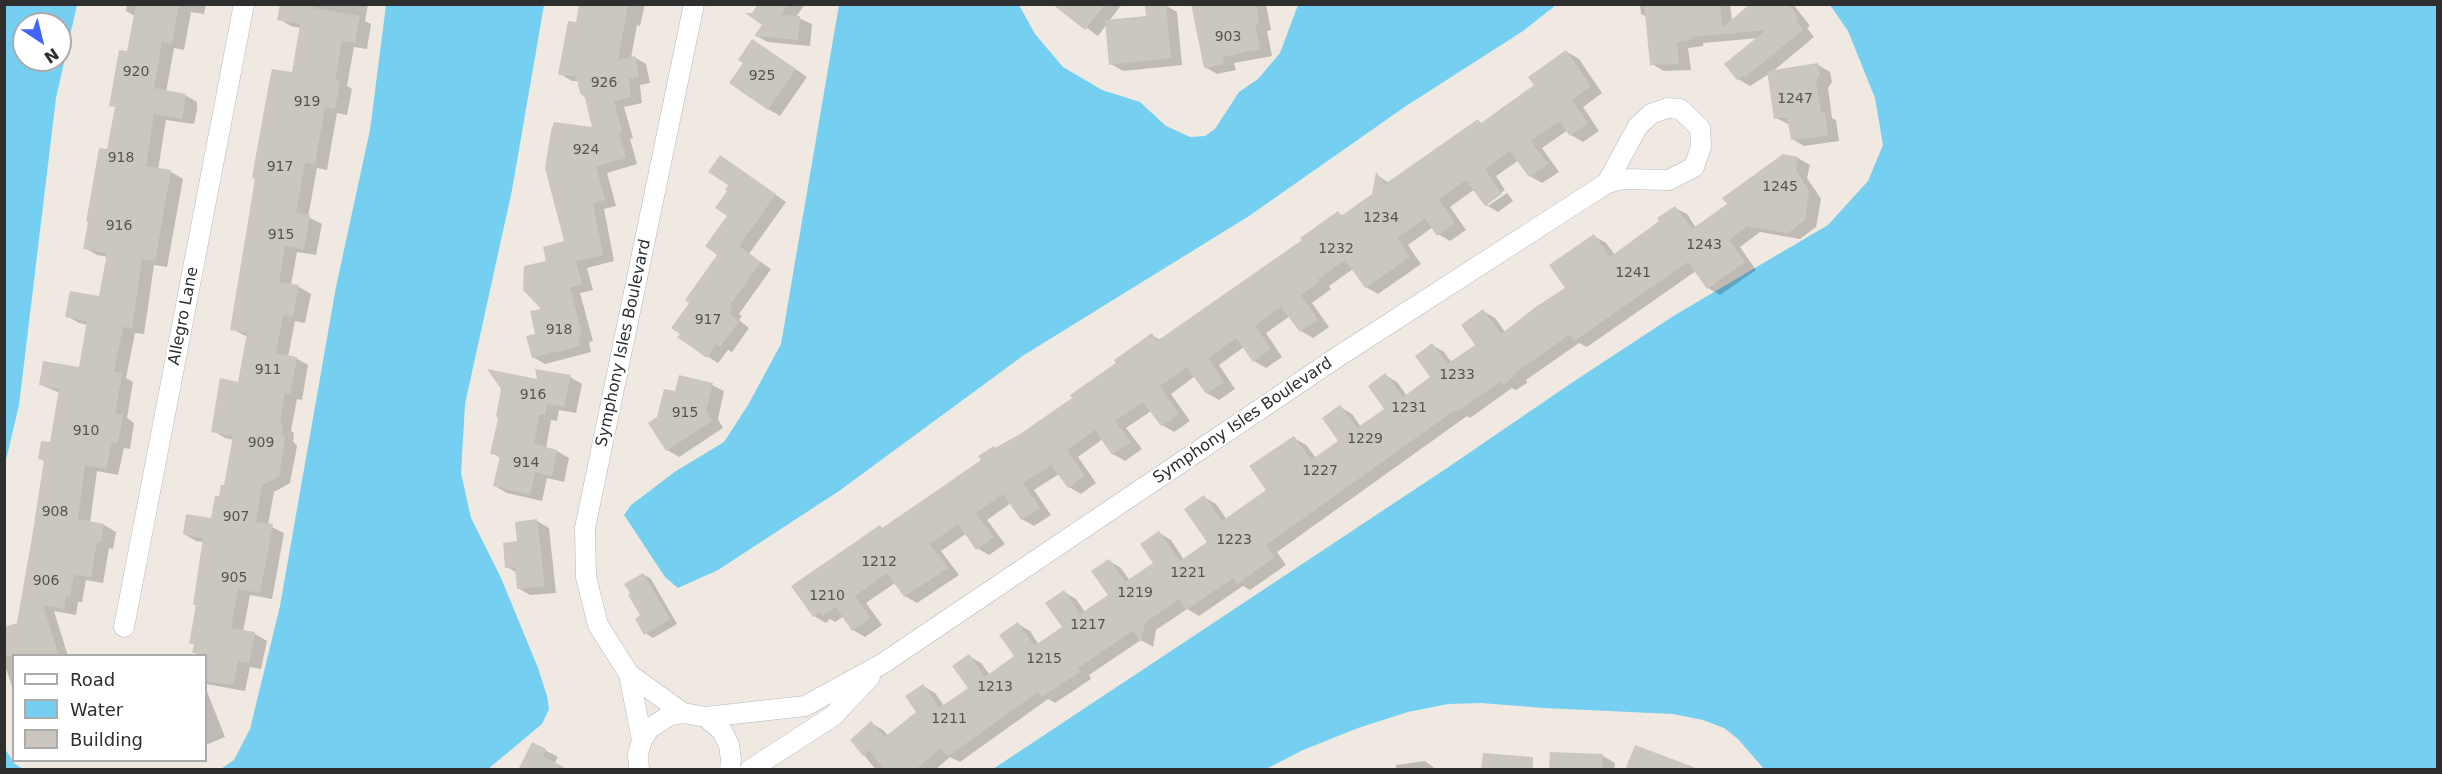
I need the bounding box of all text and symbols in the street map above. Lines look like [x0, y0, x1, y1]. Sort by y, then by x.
north arrow [12, 12, 72, 72]
house number: 903 [1215, 29, 1241, 45]
text: N [41, 44, 62, 67]
house number: 920 [123, 64, 149, 80]
house number: 925 [749, 68, 775, 84]
house number: 926 [591, 75, 617, 91]
house number: 1247 [1777, 91, 1813, 107]
house number: 919 [294, 94, 320, 110]
house number: 924 [573, 142, 599, 158]
house number: 918 [108, 150, 134, 166]
house number: 917 [267, 159, 293, 175]
house number: 1245 [1762, 179, 1798, 195]
house number: 1234 [1363, 210, 1399, 226]
house number: 916 [106, 218, 132, 234]
house number: 915 [268, 227, 294, 243]
street label: Symphony Isles Boulevard [593, 237, 655, 449]
house number: 1243 [1686, 237, 1722, 253]
house number: 1232 [1318, 241, 1354, 257]
street label: Allegro Lane [165, 265, 203, 367]
house number: 1241 [1615, 265, 1651, 281]
house number: 917 [695, 312, 721, 328]
house number: 918 [546, 322, 572, 338]
street label: Symphony Isles Boulevard [1150, 354, 1336, 488]
house number: 911 [255, 362, 281, 378]
house number: 1233 [1439, 367, 1475, 383]
house number: 916 [520, 387, 546, 403]
house number: 1231 [1391, 400, 1427, 416]
house number: 915 [672, 405, 698, 421]
house number: 910 [73, 423, 99, 439]
house number: 1229 [1347, 431, 1383, 447]
house number: 909 [248, 435, 274, 451]
house number: 914 [513, 455, 539, 471]
house number: 1227 [1302, 463, 1338, 479]
house number: 908 [42, 504, 68, 520]
house number: 907 [223, 509, 249, 525]
house number: 1223 [1216, 532, 1252, 548]
house number: 1212 [861, 554, 897, 570]
house number: 1221 [1170, 565, 1206, 581]
house number: 905 [221, 570, 247, 586]
house number: 906 [33, 573, 59, 589]
house number: 1219 [1117, 585, 1153, 601]
house number: 1210 [809, 588, 845, 604]
house number: 1217 [1070, 617, 1106, 633]
house number: 1215 [1026, 651, 1062, 667]
legend [12, 654, 207, 762]
text: Road [70, 669, 115, 690]
house number: 1213 [977, 679, 1013, 695]
text: Water [70, 699, 123, 720]
house number: 1211 [931, 711, 967, 727]
text: Building [70, 729, 143, 750]

